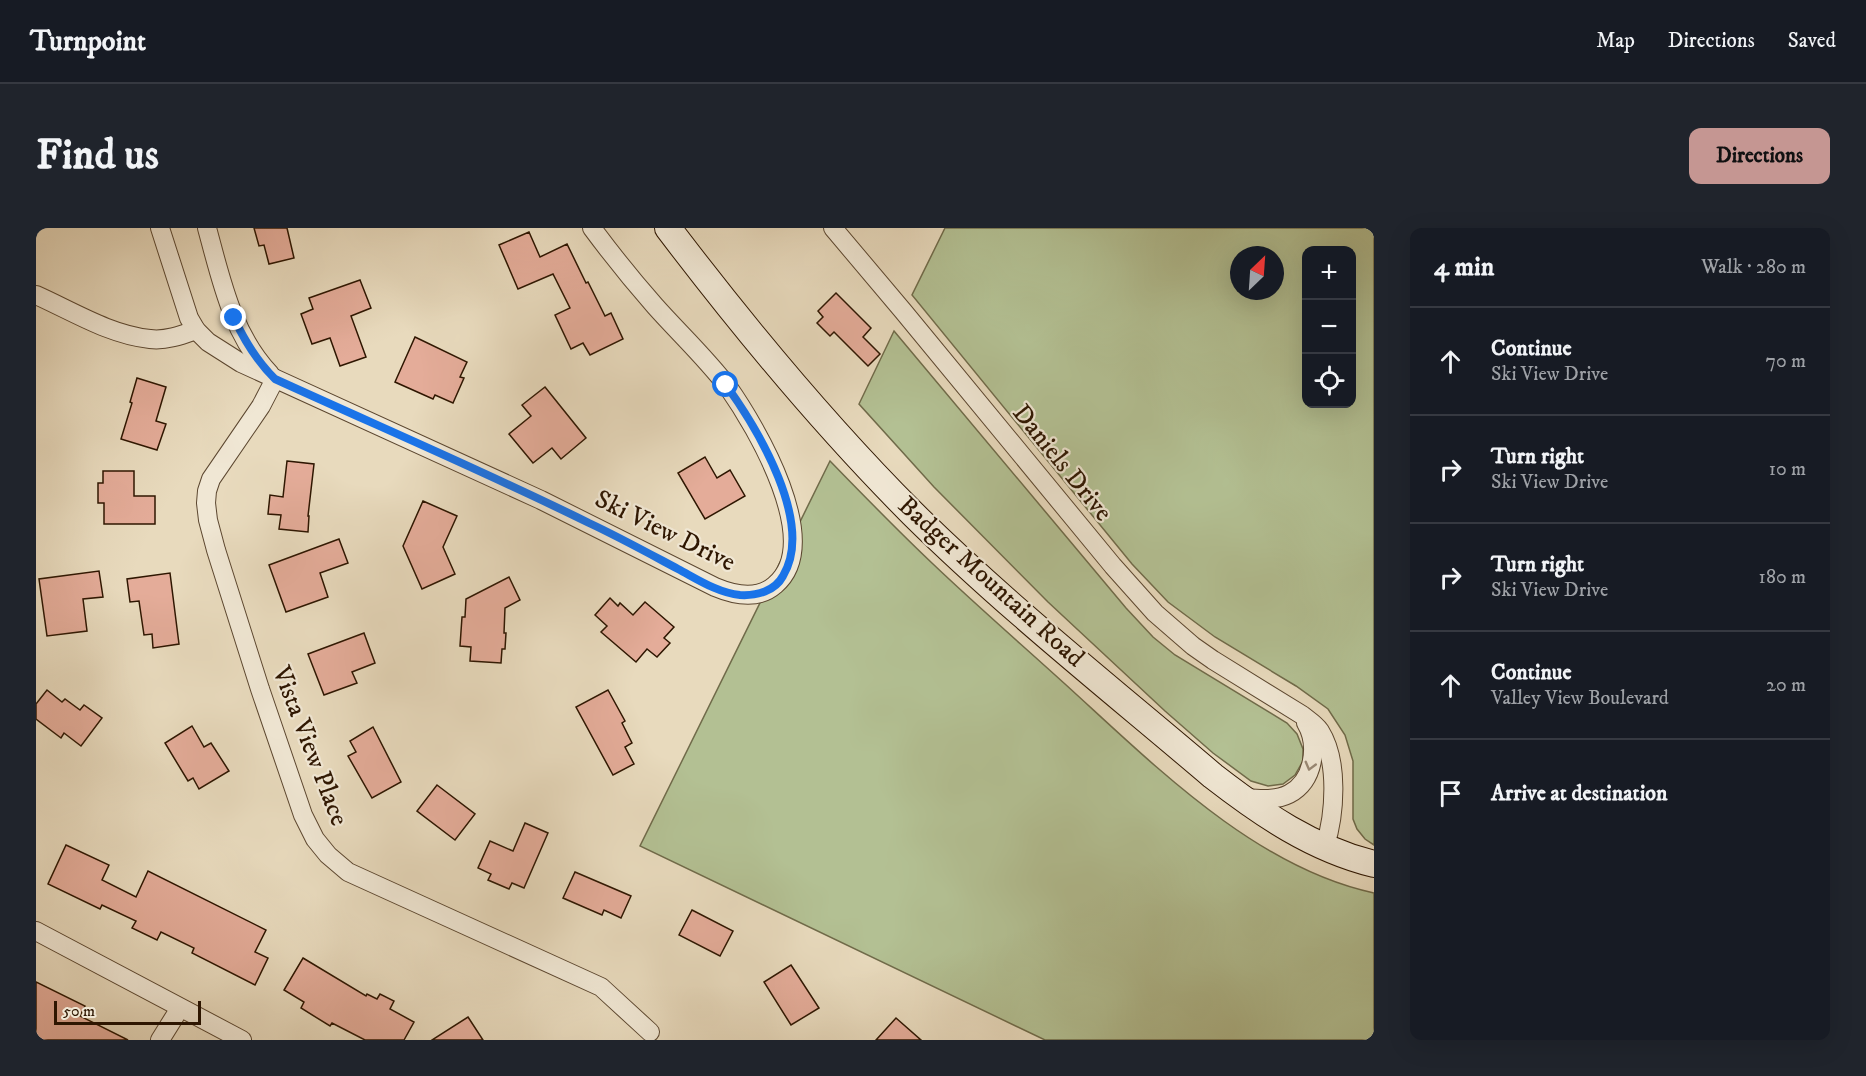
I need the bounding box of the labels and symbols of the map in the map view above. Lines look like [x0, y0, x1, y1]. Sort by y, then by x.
north arrow [1230, 246, 1284, 300]
route end [220, 304, 246, 330]
route start [712, 371, 738, 397]
street label: Daniels Drive [1005, 398, 1119, 528]
street label: Ski View Drive [589, 483, 741, 579]
street label: Badger Mountain Road [891, 489, 1091, 675]
street label: Vista View Place [264, 661, 356, 830]
one-way arrow [1305, 760, 1317, 771]
scale bar [54, 998, 201, 1026]

